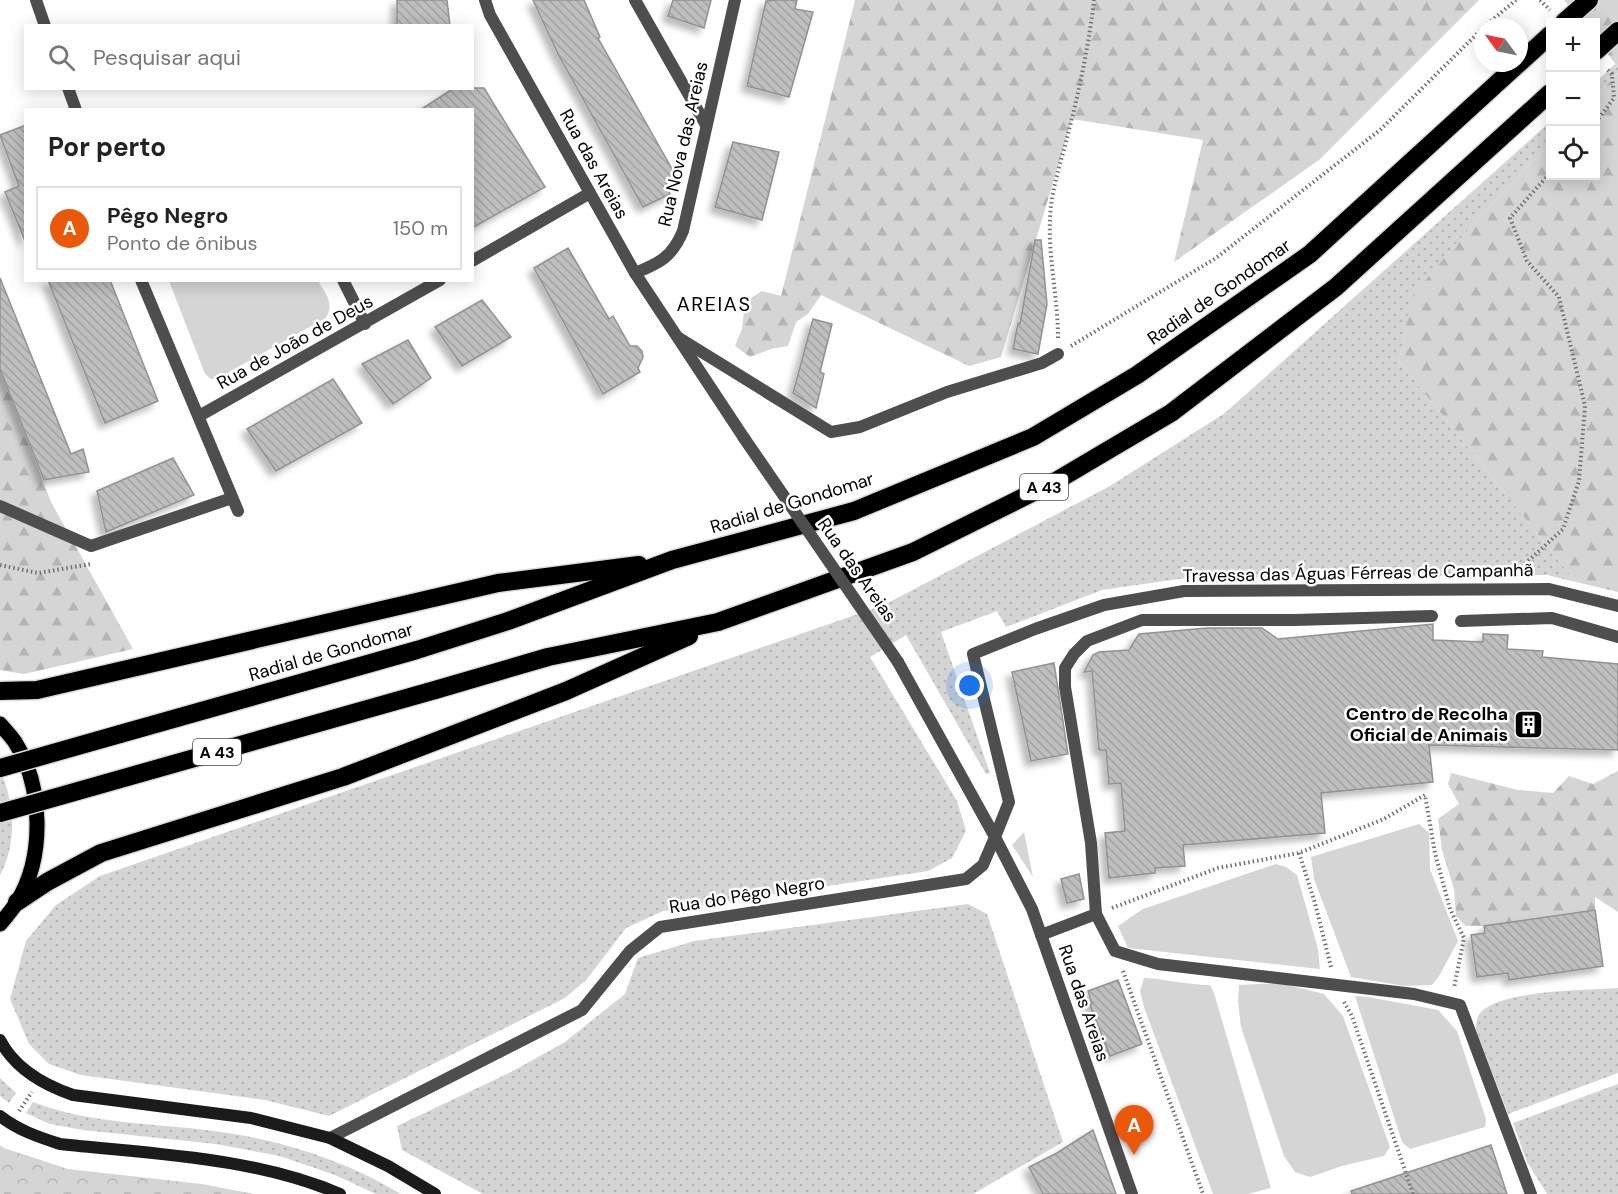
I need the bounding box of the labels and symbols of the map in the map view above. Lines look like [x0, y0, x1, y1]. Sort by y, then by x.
north arrow [1474, 18, 1528, 72]
street label: Rua Nova das Areias [652, 59, 714, 229]
street label: Rua das Areias [554, 105, 634, 223]
street label: Radial de Gondomar [1143, 233, 1296, 351]
street label: Rua de João de Deus [213, 289, 377, 395]
district label: AREIAS [676, 291, 752, 317]
street label: Radial de Gondomar [707, 467, 877, 539]
road number: A 43 [1020, 474, 1068, 500]
street label: Rua das Areias [812, 513, 902, 627]
street label: Travessa das Águas Férreas de Campanhã [1182, 558, 1534, 588]
street label: Radial de Gondomar [246, 617, 416, 687]
your location [955, 671, 984, 700]
place label: Centro de Recolha Oficial de Animais [1346, 702, 1508, 747]
building icon: Centro de Recolha Oficial de Animais [1513, 708, 1545, 740]
road number: A 43 [193, 739, 241, 765]
street label: Rua do Pêgo Negro [667, 871, 827, 919]
street label: Rua das Areias [1053, 941, 1115, 1065]
pin: A [1114, 1106, 1154, 1155]

